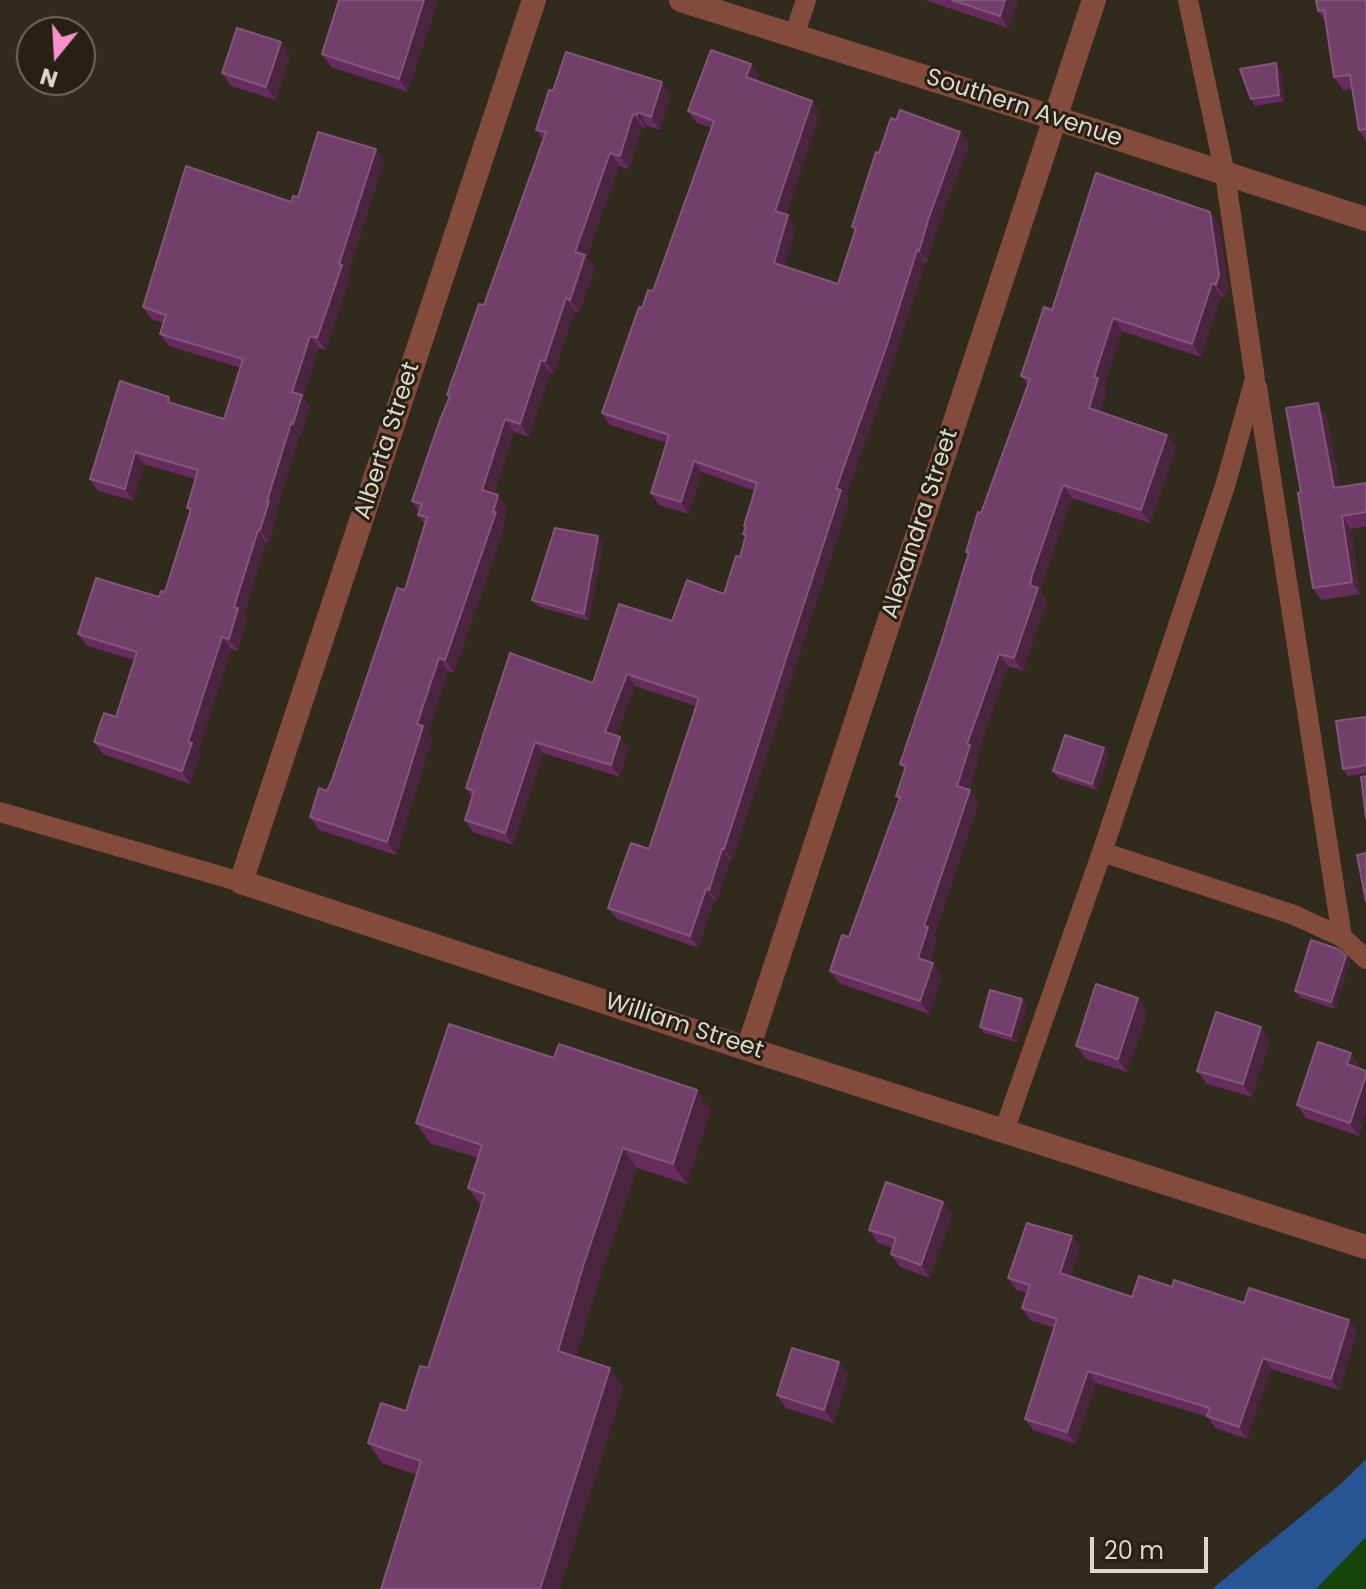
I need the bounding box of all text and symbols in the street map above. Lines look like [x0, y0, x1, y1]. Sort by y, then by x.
north arrow [16, 16, 96, 96]
text: N [36, 60, 62, 95]
street label: Southern Avenue [922, 64, 1126, 154]
street label: Alberta Street [349, 359, 427, 523]
street label: Alexandra Street [877, 425, 965, 623]
street label: William Street [601, 988, 767, 1066]
scale bar [1094, 1521, 1212, 1571]
text: 20 m [1104, 1534, 1164, 1567]

